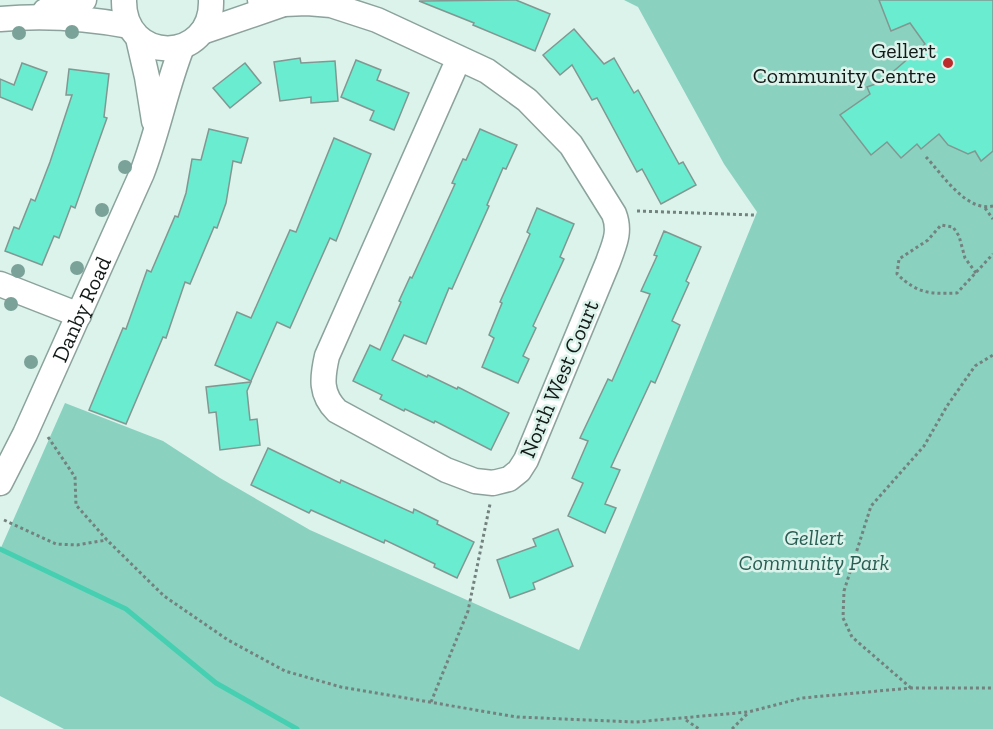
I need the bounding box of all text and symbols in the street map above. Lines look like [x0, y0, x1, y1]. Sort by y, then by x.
place label: Gellert Community Centre [753, 37, 937, 89]
marker: Gellert Community Centre [941, 56, 955, 70]
street label: Danby Road [46, 252, 116, 366]
street label: North West Court [514, 295, 605, 462]
park label: Gellert Community Park [739, 524, 890, 576]

